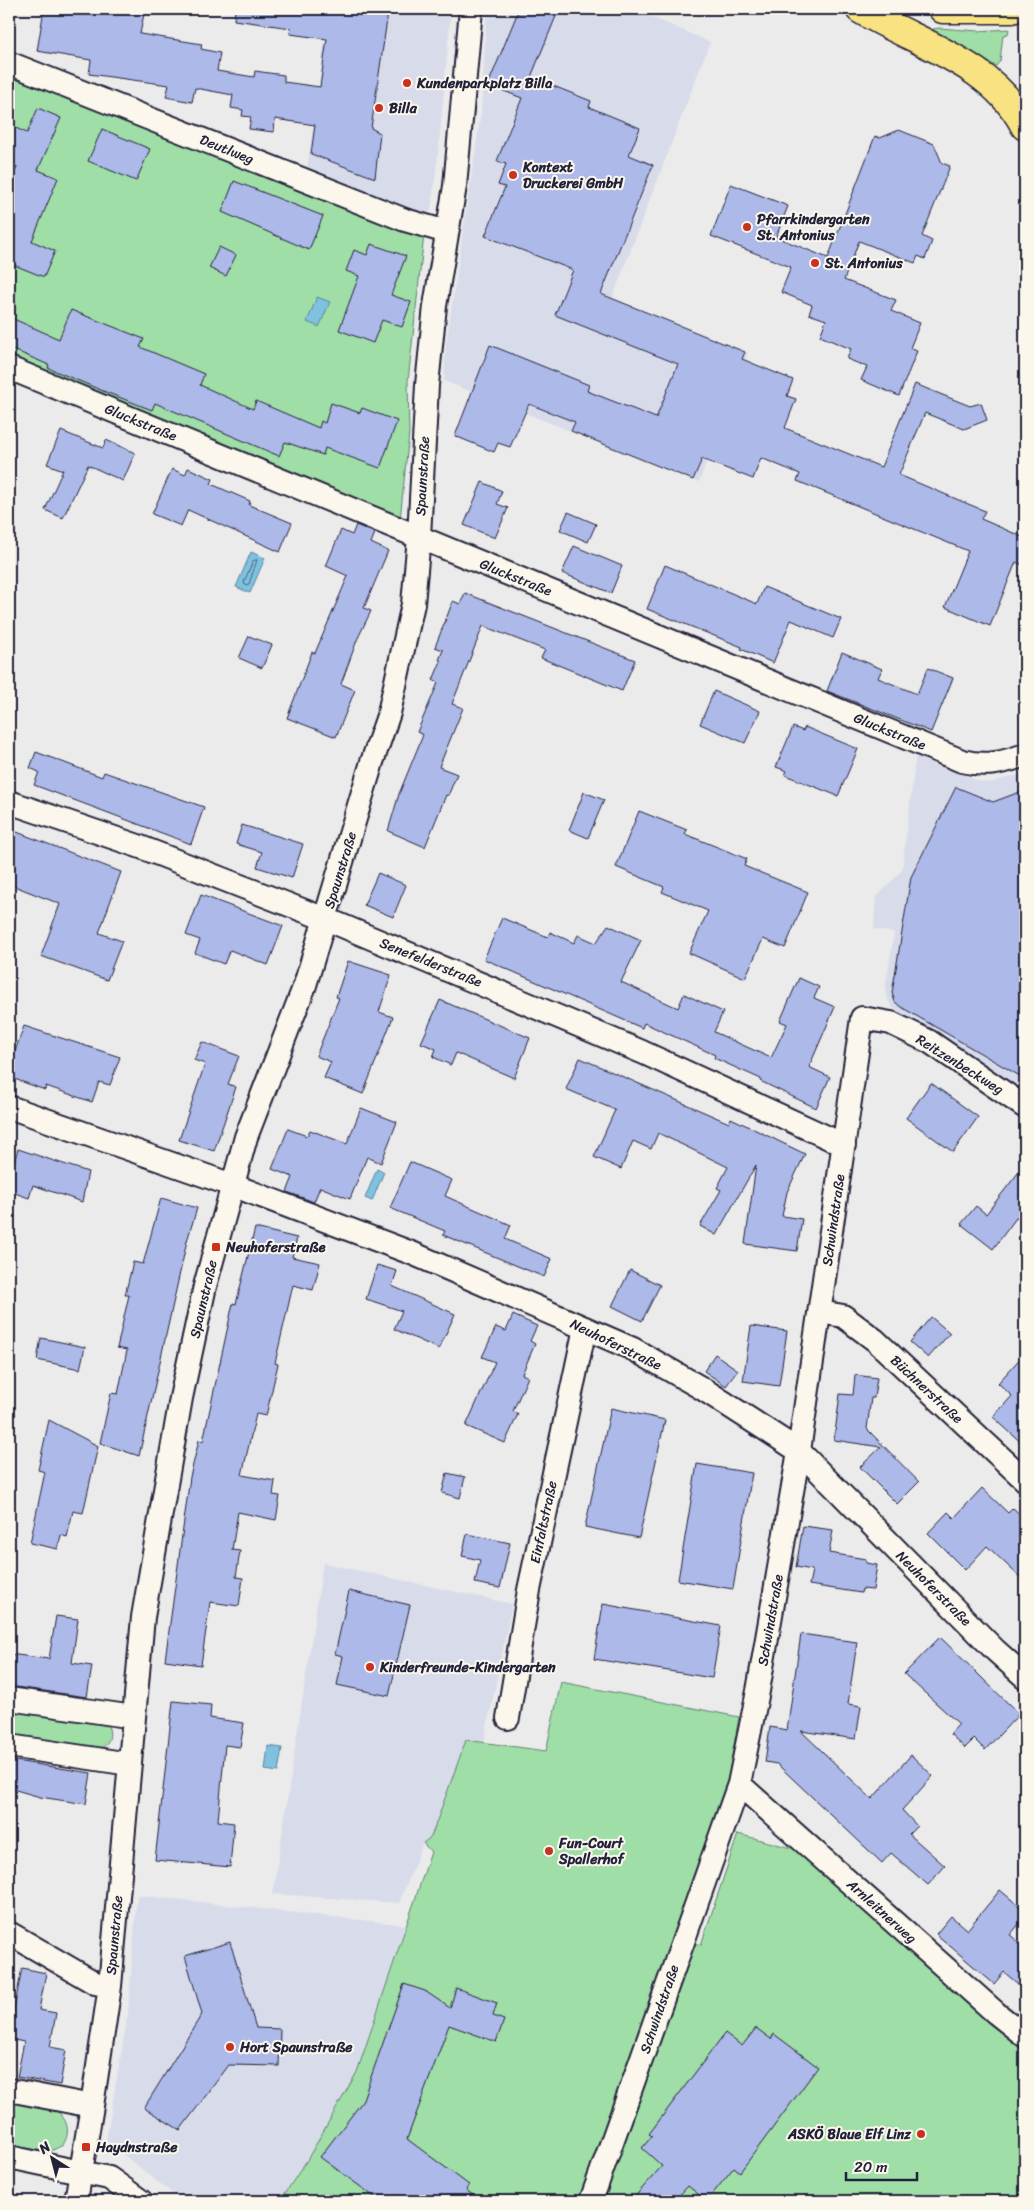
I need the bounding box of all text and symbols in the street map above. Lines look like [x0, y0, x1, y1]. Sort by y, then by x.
place label: Kundenparkplatz Billa [416, 71, 553, 96]
marker: Kundenparkplatz Billa [401, 77, 413, 89]
place label: Billa [389, 96, 418, 121]
marker: Billa [373, 102, 385, 114]
street label: Deutlweg [196, 127, 258, 172]
place label: Kontext Druckerei GmbH [522, 155, 624, 196]
marker: Kontext Druckerei GmbH [507, 169, 519, 181]
place label: Pfarrkindergarten St. Antonius [756, 207, 870, 248]
marker: Pfarrkindergarten St. Antonius [741, 221, 753, 233]
place label: St. Antonius [824, 251, 903, 276]
marker: St. Antonius [809, 257, 821, 269]
street label: Gluckstraße [101, 397, 181, 448]
street label: Spaunstraße [408, 436, 437, 517]
street label: Gluckstraße [476, 552, 556, 603]
street label: Gluckstraße [850, 706, 930, 757]
street label: Spaunstraße [317, 828, 364, 912]
street label: Senefelderstraße [376, 930, 486, 995]
street label: Reitzenbeckweg [911, 1027, 1009, 1101]
street label: Schwindstraße [815, 1172, 852, 1268]
place label: Neuhoferstraße [225, 1235, 326, 1260]
marker: Neuhoferstraße [210, 1241, 222, 1253]
street label: Spaunstraße [182, 1257, 225, 1341]
street label: Neuhoferstraße [566, 1311, 666, 1378]
street label: Büchnerstraße [884, 1349, 969, 1430]
street label: Einfaltstraße [523, 1478, 564, 1566]
street label: Neuhoferstraße [890, 1544, 978, 1633]
street label: Schwindstraße [750, 1572, 791, 1668]
place label: Kinderfreunde-Kindergarten [379, 1655, 556, 1680]
marker: Kinderfreunde-Kindergarten [364, 1661, 376, 1673]
place label: Fun-Court Spallerhof [558, 1831, 625, 1872]
marker: Fun-Court Spallerhof [543, 1845, 555, 1857]
street label: Arnleitnerweg [840, 1872, 923, 1950]
street label: Spaunstraße [99, 1894, 130, 1976]
street label: Schwindstraße [633, 1961, 686, 2057]
place label: Hort Spaunstraße [239, 2035, 353, 2060]
marker: Hort Spaunstraße [224, 2041, 236, 2053]
place label: ASKÖ Blaue Elf Linz [787, 2122, 912, 2147]
marker: ASKÖ Blaue Elf Linz [915, 2128, 927, 2140]
north arrow [28, 2132, 78, 2182]
text: N [33, 2135, 56, 2161]
place label: Haydnstraße [95, 2135, 178, 2160]
marker: Haydnstraße [80, 2141, 92, 2153]
scale bar [846, 2150, 918, 2182]
text: 20 m [854, 2154, 888, 2180]

